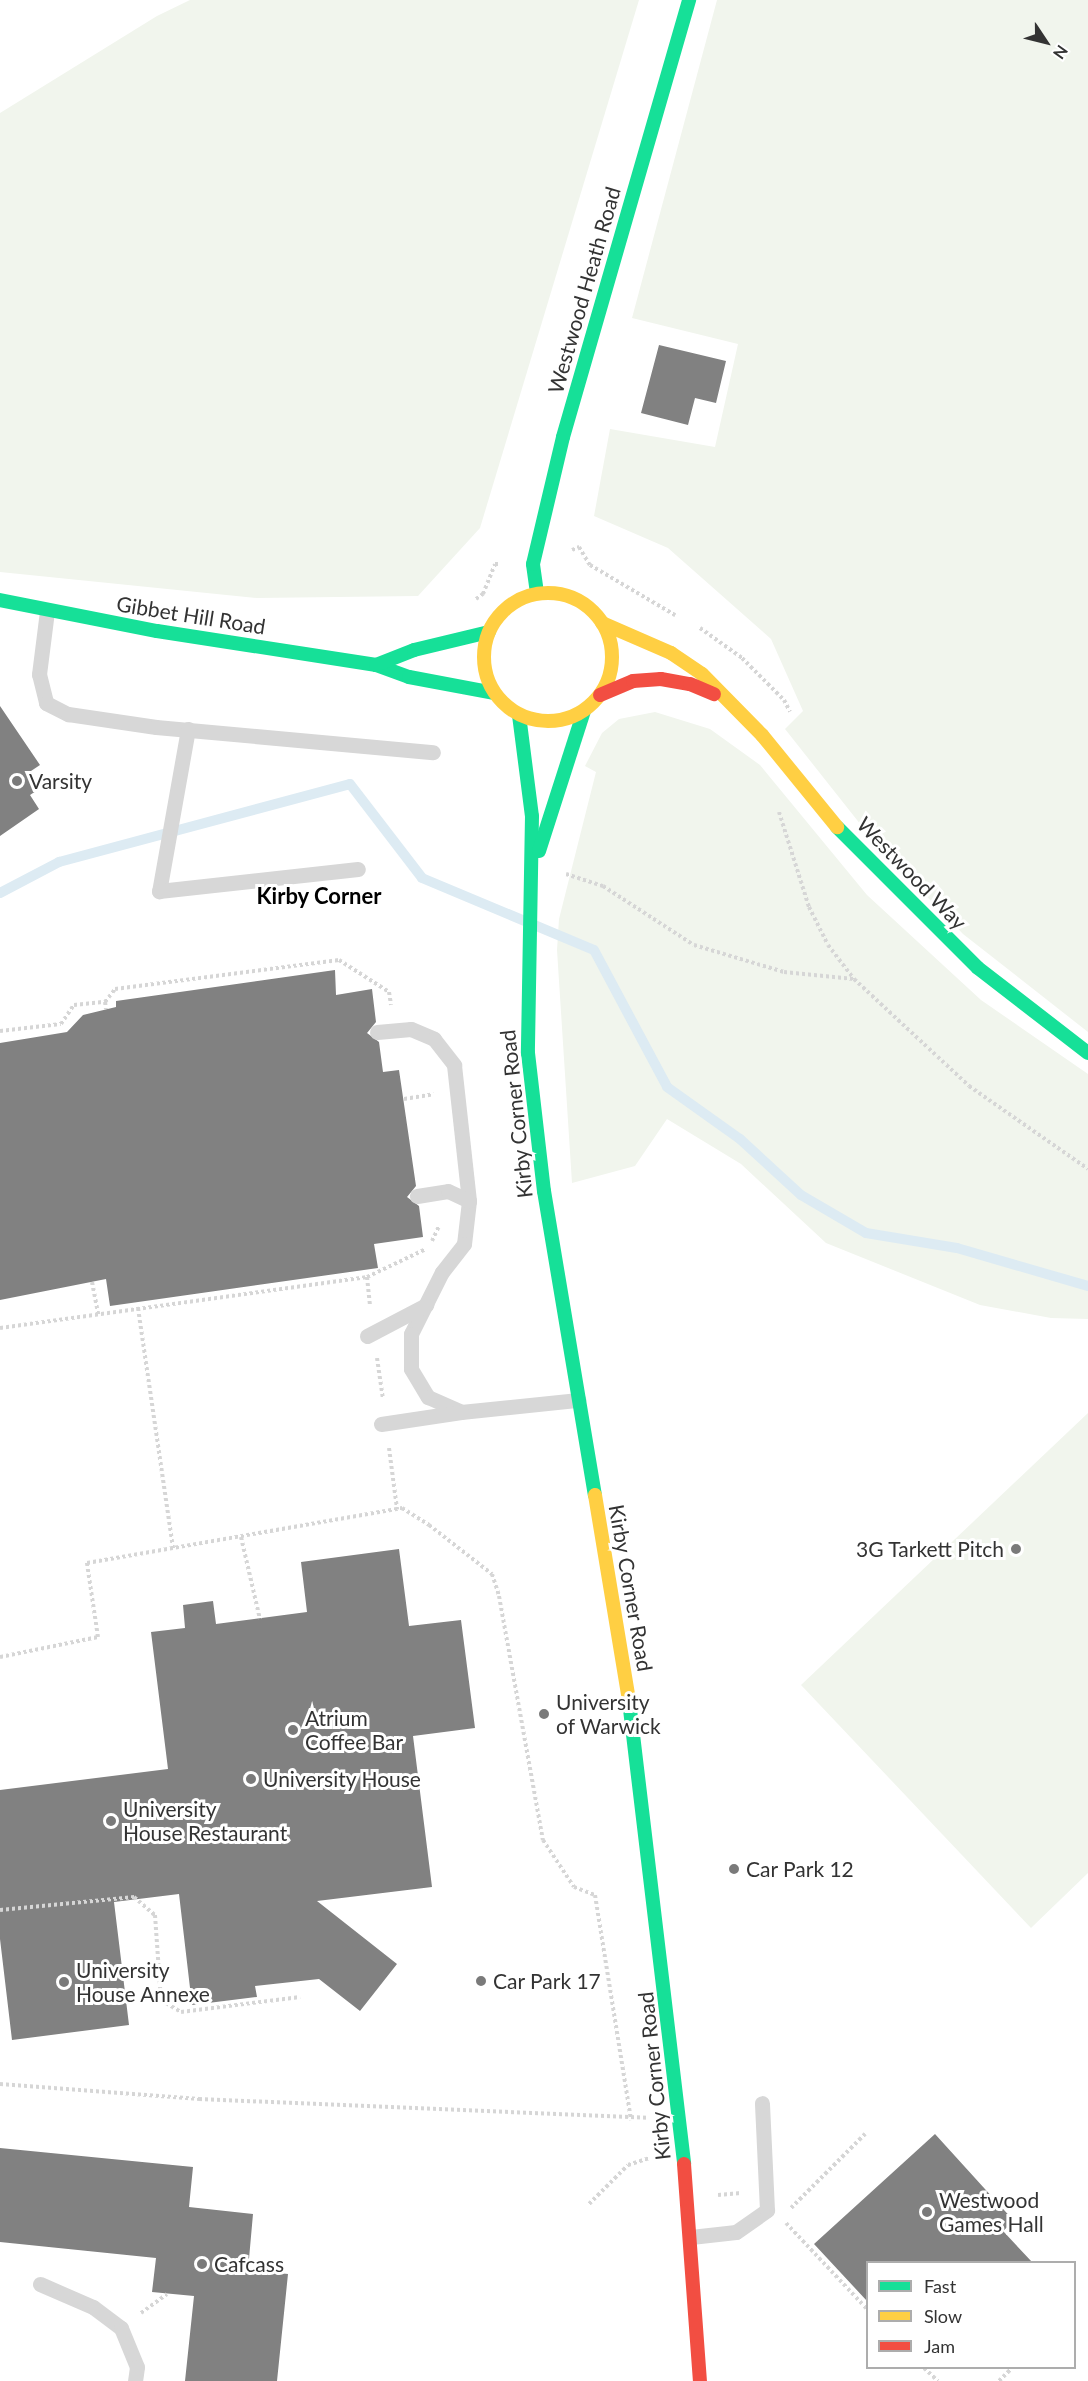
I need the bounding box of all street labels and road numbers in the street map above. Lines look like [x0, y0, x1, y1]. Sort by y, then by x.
street label: Westwood Heath Road [542, 184, 626, 396]
street label: Gibbet Hill Road [115, 591, 267, 639]
street label: Westwood Way [852, 811, 972, 935]
street label: Kirby Corner Road [495, 1028, 537, 1200]
street label: Kirby Corner Road [604, 1502, 658, 1674]
street label: Kirby Corner Road [633, 1990, 675, 2162]

